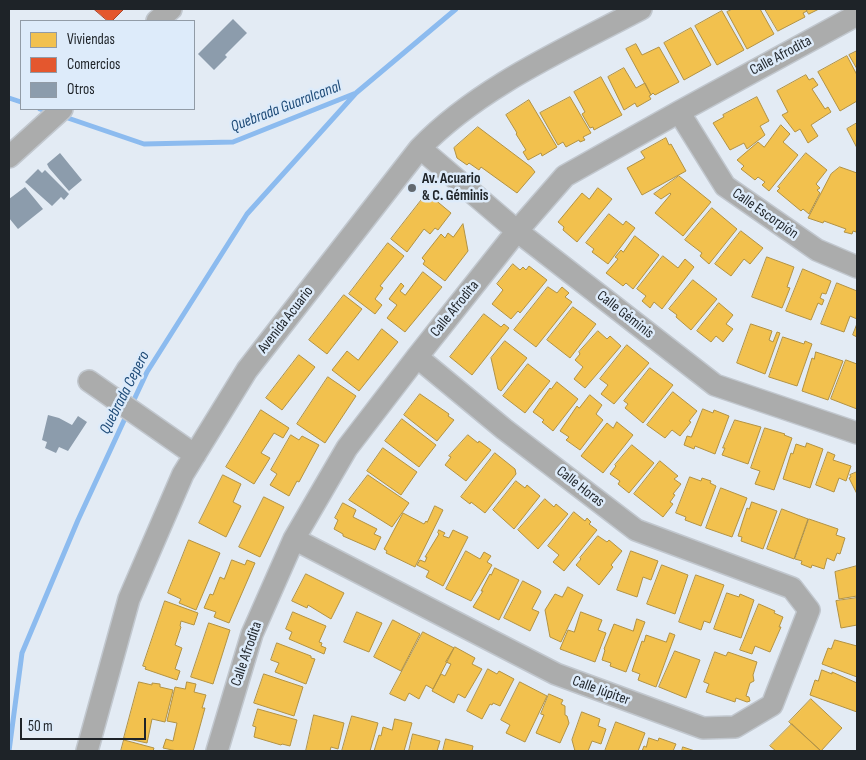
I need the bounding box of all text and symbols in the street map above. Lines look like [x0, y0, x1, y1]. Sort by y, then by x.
legend [20, 20, 195, 110]
text: Viviendas [67, 30, 115, 49]
street label: Calle Afrodita [747, 32, 815, 80]
text: Comercios [67, 55, 121, 74]
water label: Quebrada Guaralcanal [228, 77, 344, 137]
text: Otros [67, 80, 95, 99]
place label: Av. Acuario & C. Géminis [422, 170, 488, 205]
marker: Av. Acuario & C. Géminis [406, 182, 418, 194]
street label: Calle Escorpión [729, 185, 801, 243]
street label: Calle Afrodita [427, 277, 483, 341]
street label: Avenida Acuario [254, 283, 318, 357]
street label: Calle Géminis [593, 287, 657, 343]
water label: Quebrada Cepero [96, 348, 154, 438]
street label: Calle Horas [552, 463, 608, 511]
street label: Calle Afrodita [228, 619, 266, 689]
street label: Calle Júpiter [570, 672, 632, 710]
scale bar [22, 708, 149, 740]
text: 50 m [28, 717, 53, 736]

